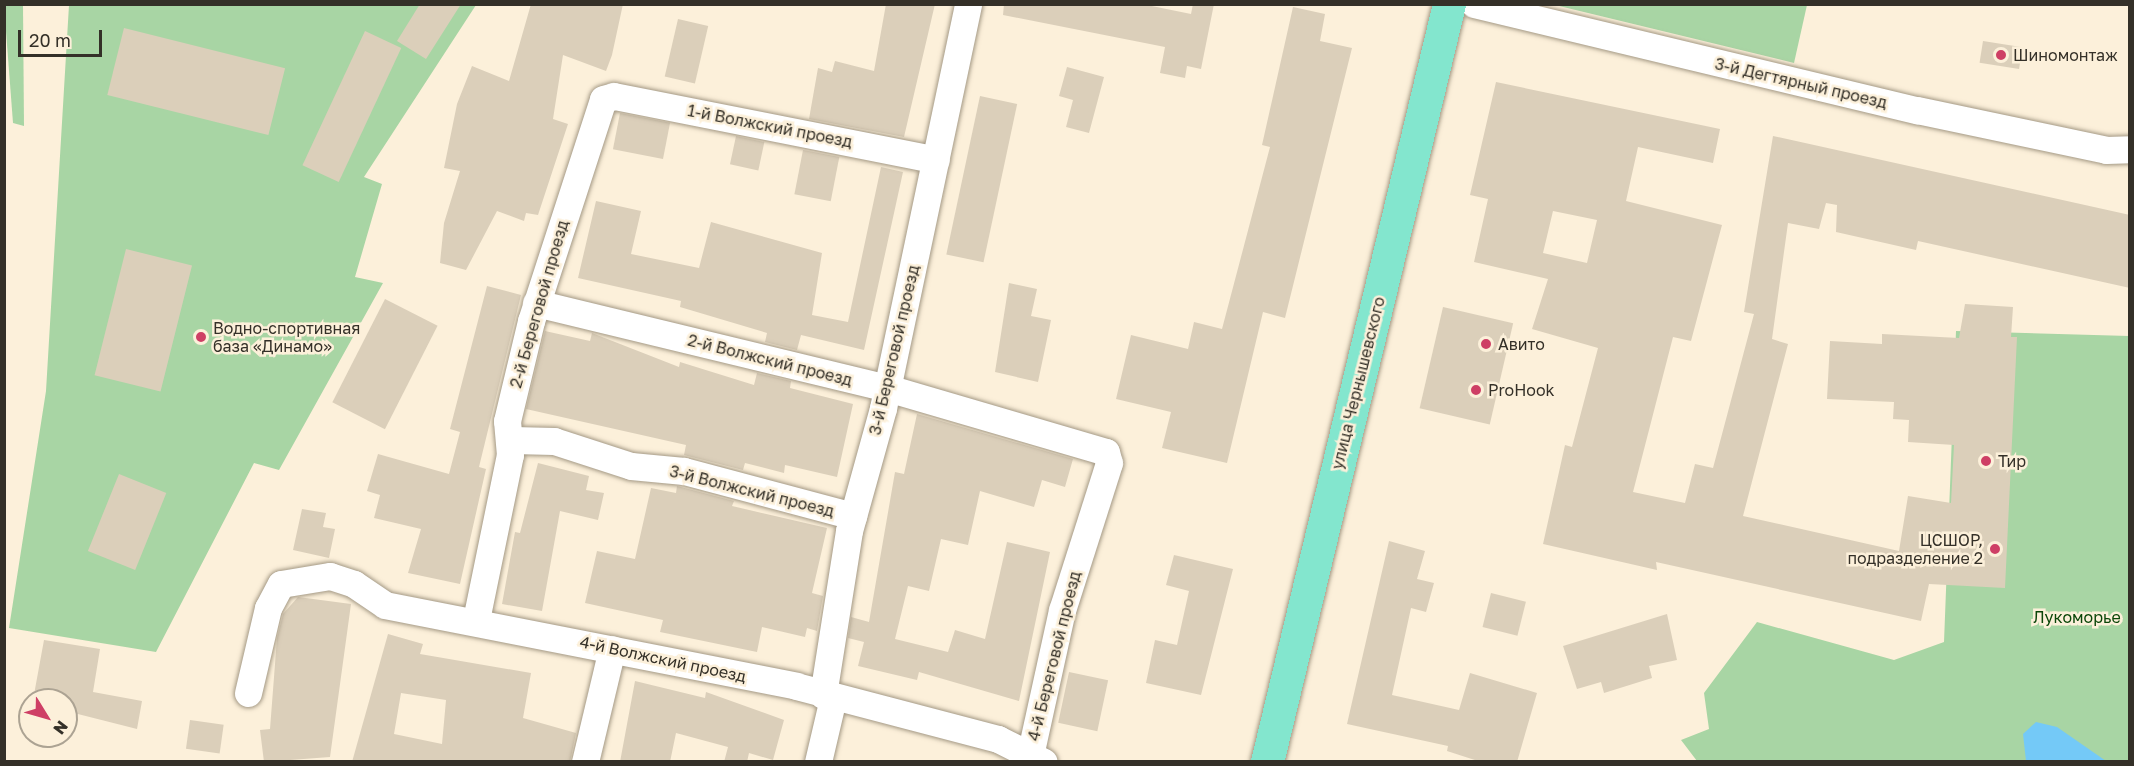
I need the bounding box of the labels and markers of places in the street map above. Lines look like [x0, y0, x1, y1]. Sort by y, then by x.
place label: Шиномонтаж [2013, 45, 2118, 65]
marker: Шиномонтаж [1994, 48, 2008, 62]
place label: Водно-спортивная база «Динамо» [213, 318, 360, 356]
marker: Водно-спортивная база «Динамо» [194, 330, 208, 344]
place label: Авито [1498, 334, 1545, 354]
marker: Авито [1479, 337, 1493, 351]
place label: ProHook [1488, 380, 1555, 400]
marker: ProHook [1469, 383, 1483, 397]
place label: Тир [1998, 451, 2026, 471]
marker: Тир [1979, 454, 1993, 468]
place label: ЦСШОР, подразделение 2 [1847, 530, 1983, 568]
marker: ЦСШОР, подразделение 2 [1988, 542, 2002, 556]

